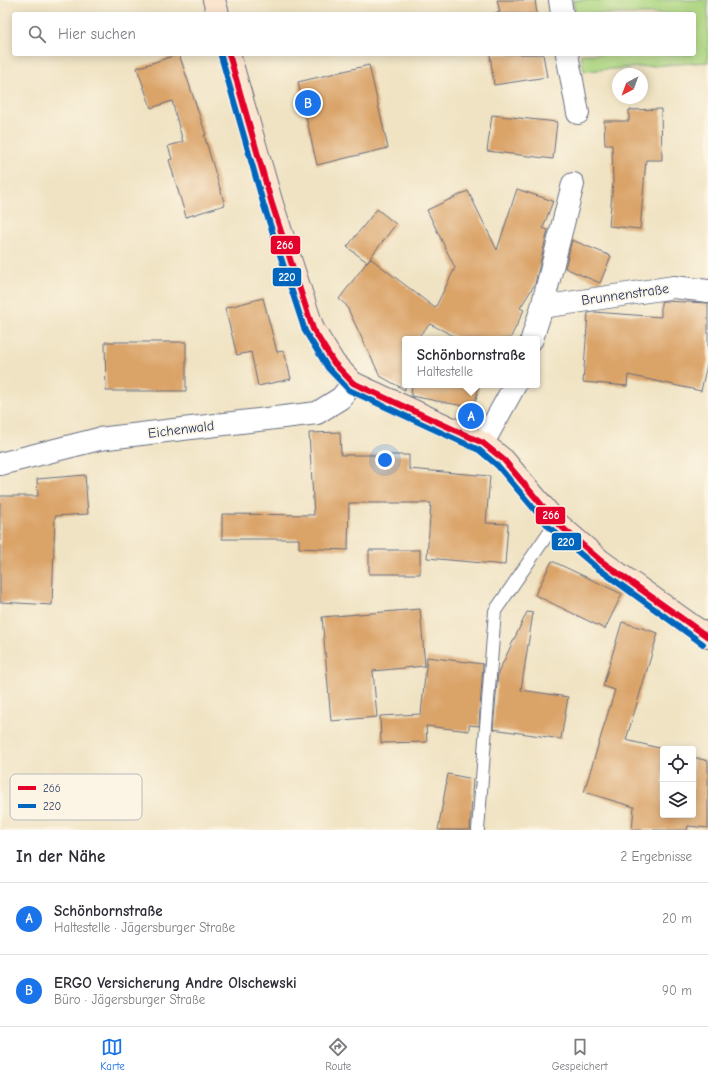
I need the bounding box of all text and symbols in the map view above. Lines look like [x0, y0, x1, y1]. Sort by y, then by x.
search box [12, 12, 696, 56]
icon: search [26, 23, 48, 45]
text: Hier suchen [58, 25, 136, 43]
north arrow [612, 68, 648, 104]
pin: B [295, 88, 321, 118]
line badge: 266 [270, 235, 301, 255]
text: 266 [277, 239, 294, 252]
line badge: 220 [272, 267, 302, 287]
text: 220 [278, 271, 296, 284]
street label: Brunnenstraße [580, 280, 670, 309]
popup [402, 336, 540, 388]
text: Schönbornstraße [417, 346, 525, 364]
text: Haltestelle [417, 364, 473, 379]
pin: A [458, 401, 484, 431]
street label: Eichenwald [147, 417, 215, 442]
your location [375, 450, 395, 470]
line badge: 266 [535, 506, 566, 525]
text: 266 [543, 509, 560, 522]
line badge: 220 [551, 532, 582, 551]
text: 220 [557, 536, 575, 549]
map controls [660, 746, 696, 818]
button: locate [660, 746, 696, 782]
legend [10, 774, 142, 820]
text: 266 [43, 782, 61, 795]
button: layers [660, 782, 696, 818]
text: 220 [43, 800, 61, 813]
text: In der Nähe [16, 847, 105, 866]
text: 2 Ergebnisse [620, 849, 692, 864]
text: Schönbornstraße [54, 902, 163, 920]
text: A [25, 911, 33, 926]
text: 20 m [662, 911, 692, 926]
text: Haltestelle · Jägersburger Straße [54, 920, 235, 935]
text: ERGO Versicherung Andre Olschewski [54, 974, 297, 992]
text: B [25, 983, 33, 998]
text: 90 m [662, 983, 692, 998]
text: Büro · Jägersburger Straße [54, 992, 205, 1007]
tab: Karte [100, 1036, 125, 1073]
tab: Route [325, 1036, 351, 1073]
tab: Gespeichert [552, 1036, 608, 1073]

